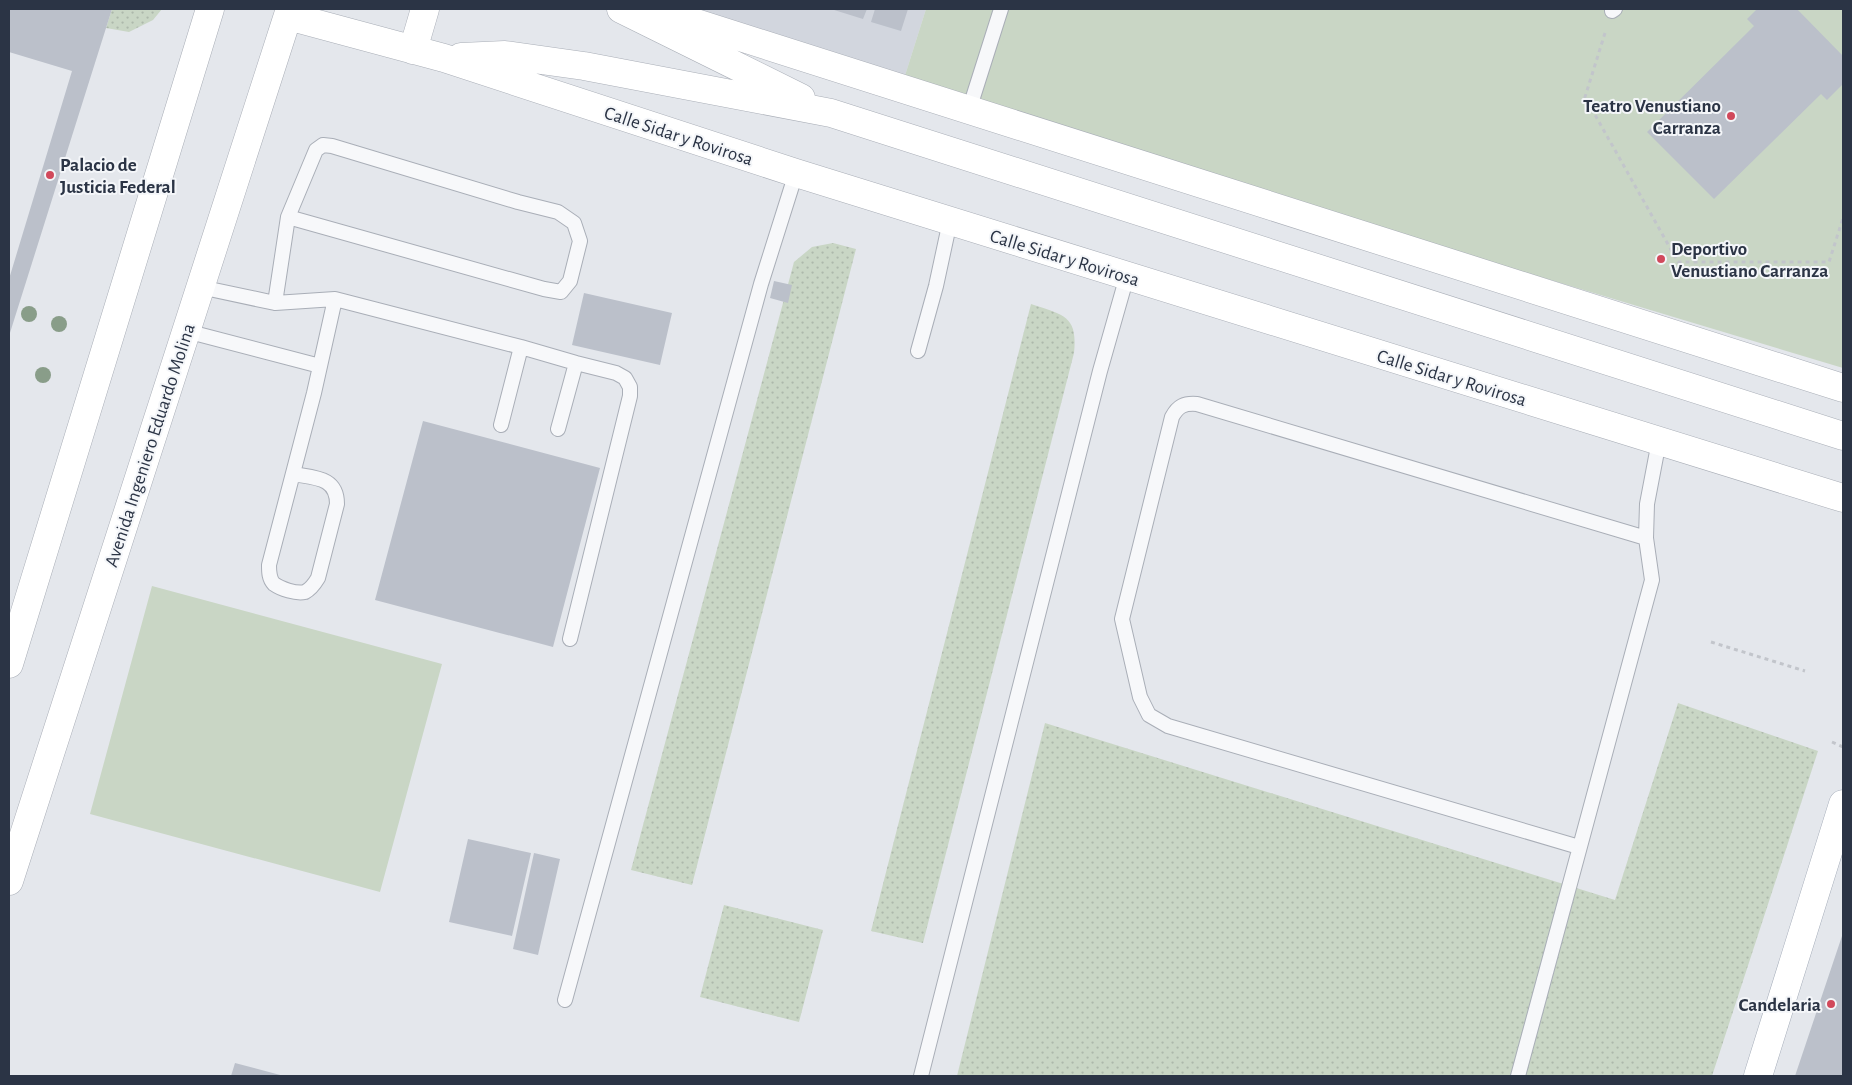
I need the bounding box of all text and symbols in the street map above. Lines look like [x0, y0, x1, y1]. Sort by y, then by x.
place label: Teatro Venustiano Carranza [1583, 97, 1721, 138]
street label: Calle Sidar y Rovirosa [602, 103, 756, 170]
marker: Teatro Venustiano Carranza [1725, 110, 1737, 122]
place label: Palacio de Justicia Federal [60, 156, 176, 197]
marker: Palacio de Justicia Federal [44, 169, 56, 181]
street label: Calle Sidar y Rovirosa [988, 227, 1142, 290]
place label: Deportivo Venustiano Carranza [1671, 240, 1828, 281]
marker: Deportivo Venustiano Carranza [1655, 253, 1667, 265]
street label: Avenida Ingeniero Eduardo Molina [102, 321, 199, 570]
street label: Calle Sidar y Rovirosa [1375, 347, 1529, 410]
place label: Candelaria [1738, 996, 1821, 1015]
marker: Candelaria [1825, 998, 1837, 1010]

